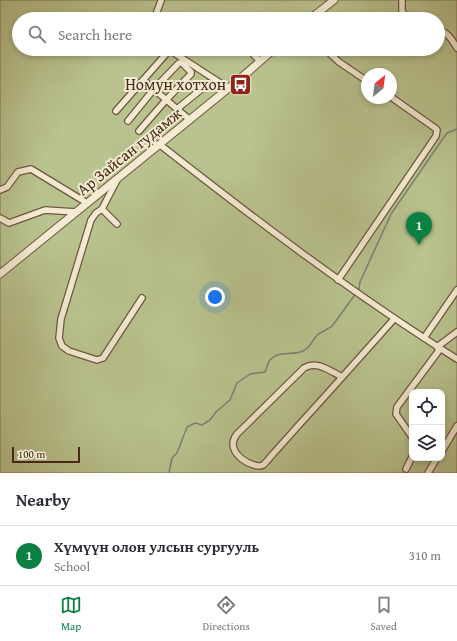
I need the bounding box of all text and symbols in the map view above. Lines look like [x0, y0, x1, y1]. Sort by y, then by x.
search box [12, 12, 445, 56]
icon: search [26, 23, 48, 45]
text: Search here [58, 24, 132, 45]
north arrow [361, 68, 397, 104]
bus stop icon: Номун хотхон [228, 71, 254, 97]
place label: Номун хотхон [125, 72, 226, 96]
street label: Ар Зайсан гудамж [71, 101, 187, 201]
pin: 1 [406, 212, 432, 245]
your location [205, 287, 225, 307]
map controls [409, 389, 445, 461]
button: locate [409, 389, 445, 425]
button: layers [409, 425, 445, 461]
scale bar [12, 445, 80, 464]
text: 100 m [18, 446, 45, 462]
text: Nearby [16, 487, 70, 512]
text: Хүмүүн олон улсын сургууль [54, 536, 259, 557]
text: 1 [26, 546, 32, 565]
text: 310 m [409, 546, 441, 565]
text: School [54, 557, 90, 576]
tab: Map [60, 594, 82, 634]
tab: Directions [203, 594, 250, 634]
tab: Saved [370, 594, 397, 634]

